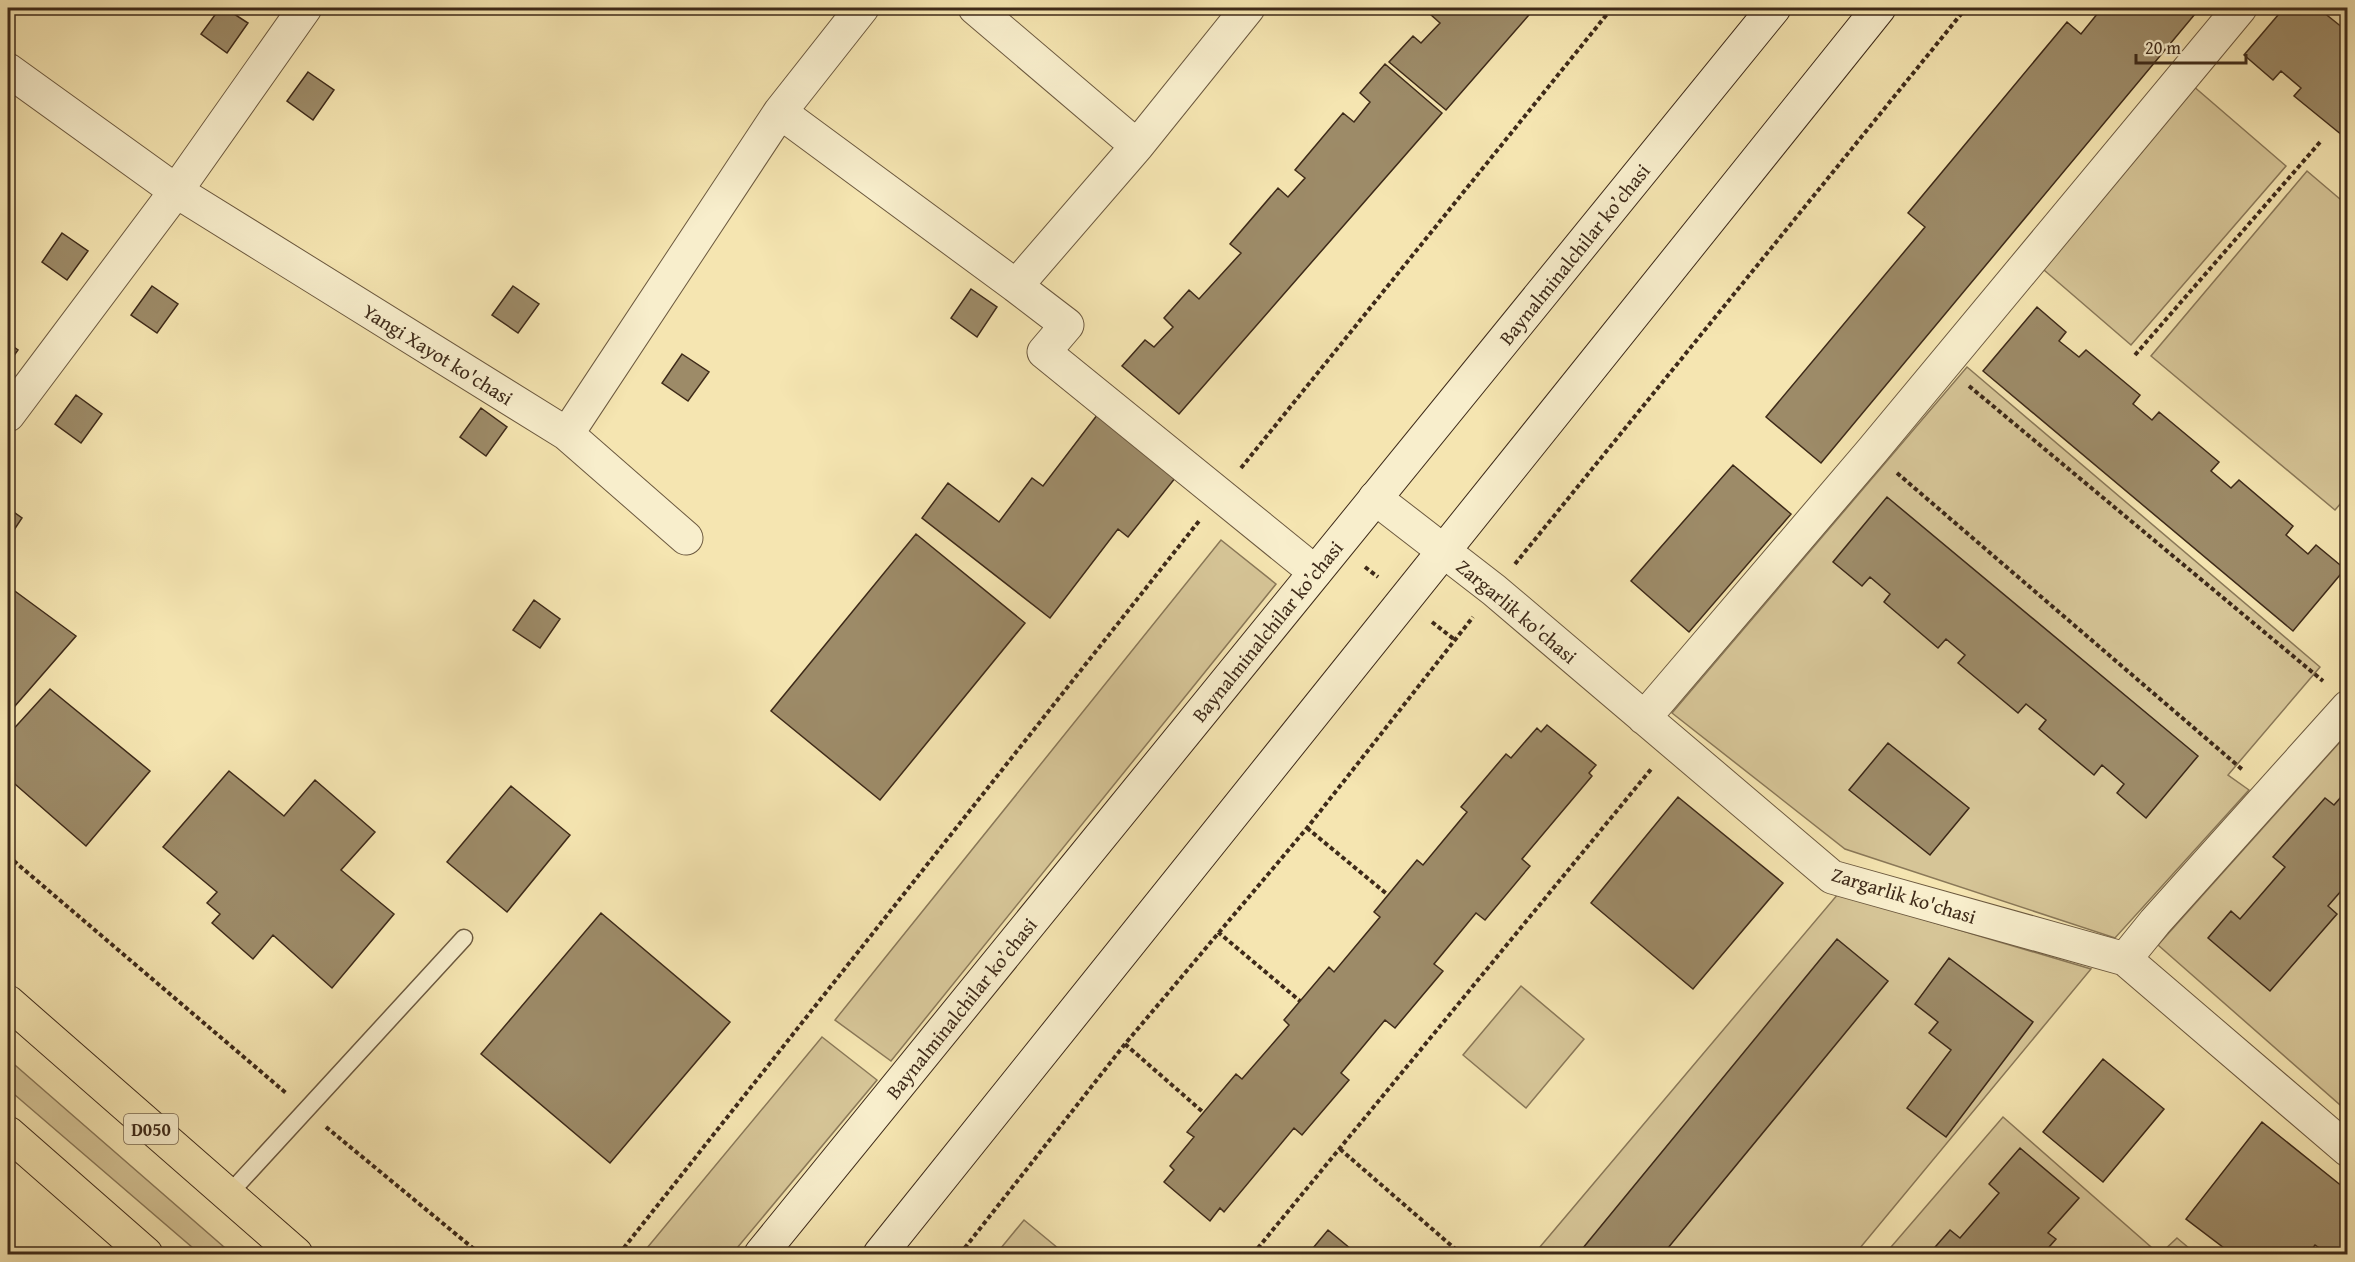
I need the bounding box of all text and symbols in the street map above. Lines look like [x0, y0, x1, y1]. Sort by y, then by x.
scale bar [2136, 27, 2246, 65]
text: 20 m [2145, 34, 2181, 61]
street label: Baynalminalchilar ko’chasi [1492, 157, 1657, 351]
street label: Yangi Xayot ko'chasi [357, 296, 519, 412]
street label: Baynalminalchilar ko’chasi [1185, 534, 1350, 728]
street label: Zargarlik ko'chasi [1450, 552, 1584, 670]
street label: Zargarlik ko'chasi [1828, 859, 1980, 931]
street label: Baynalminalchilar ko’chasi [879, 911, 1044, 1105]
road number: D050 [124, 1114, 178, 1144]

